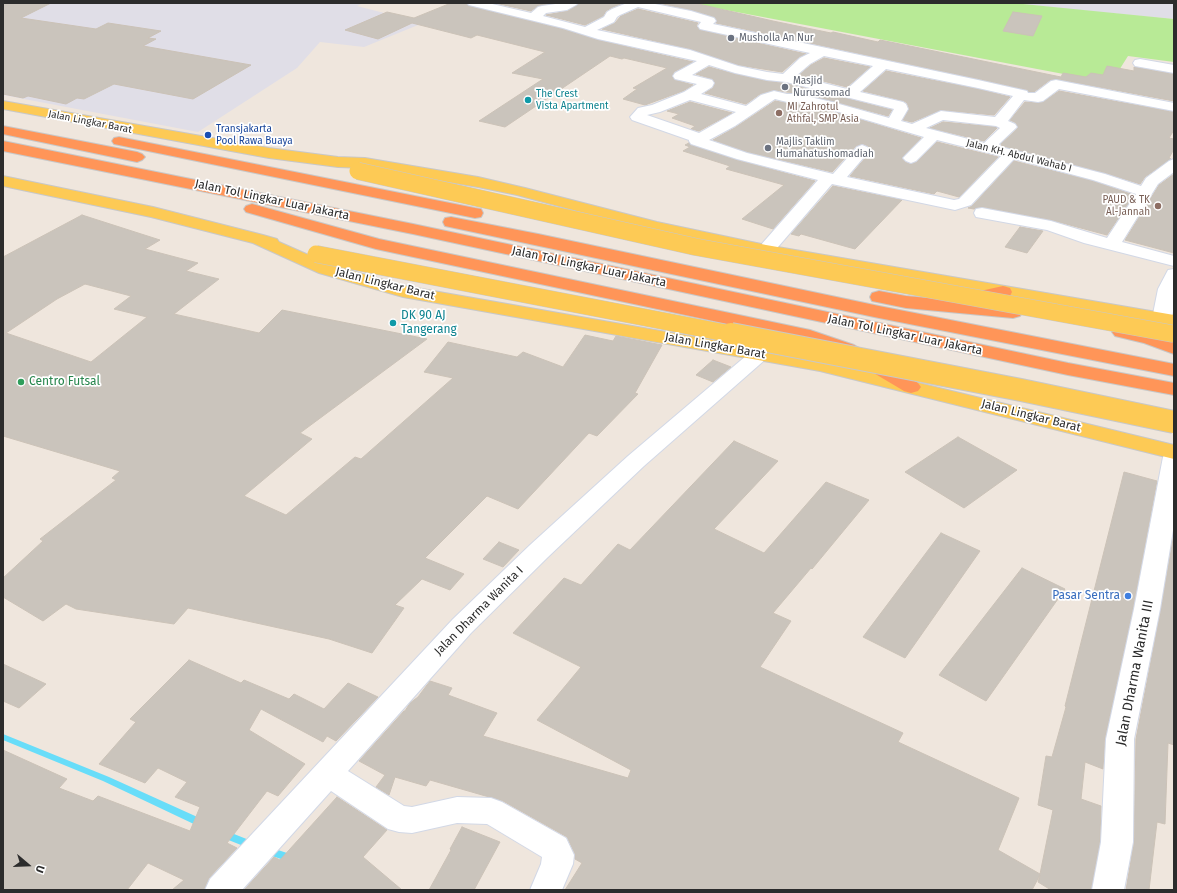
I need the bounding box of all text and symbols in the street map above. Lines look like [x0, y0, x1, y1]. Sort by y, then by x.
place label: Musholla An Nur [739, 32, 814, 44]
marker: Musholla An Nur [726, 33, 736, 43]
place label: Masjid Nurussomad [793, 75, 850, 98]
marker: Masjid Nurussomad [780, 82, 790, 92]
place label: The Crest Vista Apartment [536, 88, 609, 112]
marker: The Crest Vista Apartment [523, 95, 533, 105]
place label: MI Zahrotul Athfal, SMP Asia [787, 101, 859, 124]
street label: Jalan Lingkar Barat [47, 108, 133, 136]
marker: MI Zahrotul Athfal, SMP Asia [774, 108, 784, 118]
place label: Transjakarta Pool Rawa Buaya [216, 123, 293, 146]
marker: Transjakarta Pool Rawa Buaya [203, 130, 213, 140]
place label: Majlis Taklim Humahatushomadiah [776, 136, 874, 160]
street label: Jalan KH. Abdul Wahab I [965, 137, 1073, 175]
marker: Majlis Taklim Humahatushomadiah [763, 143, 773, 153]
street label: Jalan Tol Lingkar Luar Jakarta [193, 177, 351, 223]
place label: PAUD & TK Al-Jannah [1102, 194, 1150, 218]
marker: PAUD & TK Al-Jannah [1153, 201, 1163, 211]
street label: Jalan Tol Lingkar Luar Jakarta [510, 244, 668, 290]
street label: Jalan Lingkar Barat [334, 265, 436, 303]
place label: DK 90 AJ Tangerang [401, 309, 457, 337]
street label: Jalan Tol Lingkar Luar Jakarta [826, 312, 984, 358]
marker: DK 90 AJ Tangerang [388, 318, 398, 328]
street label: Jalan Lingkar Barat [663, 330, 767, 362]
place label: Centro Futsal [29, 375, 100, 389]
marker: Centro Futsal [16, 377, 26, 387]
street label: Jalan Lingkar Barat [980, 397, 1082, 435]
street label: Jalan Dharma Wanita I [431, 563, 527, 659]
place label: Pasar Sentra [1052, 589, 1120, 603]
marker: Pasar Sentra [1123, 591, 1133, 601]
street label: Jalan Dharma Wanita III [1113, 599, 1157, 747]
north arrow [8, 845, 48, 885]
text: U [33, 864, 47, 875]

